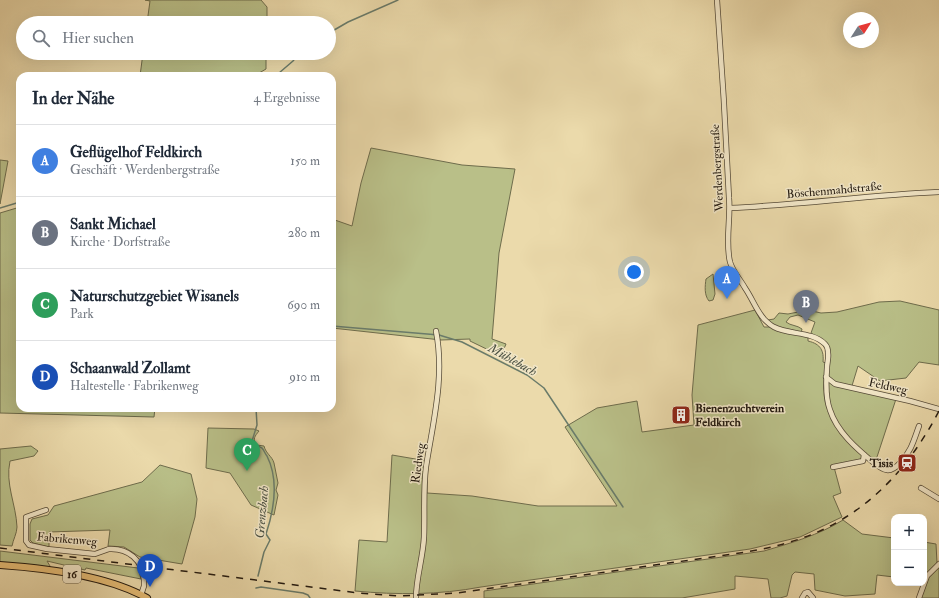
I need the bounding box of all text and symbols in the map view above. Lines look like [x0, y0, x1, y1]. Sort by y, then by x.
north arrow [843, 12, 879, 48]
search box [16, 16, 336, 60]
icon: search [30, 27, 52, 49]
text: Hier suchen [62, 29, 134, 48]
text: In der Nähe [32, 88, 114, 109]
text: 4 Ergebnisse [253, 90, 320, 106]
street label: Werdenbergstraße [708, 124, 727, 213]
text: Geflügelhof Feldkirch [70, 143, 202, 162]
text: A [41, 153, 49, 169]
text: 150 m [290, 153, 320, 169]
text: Geschäft · Werdenbergstraße [70, 162, 220, 178]
street label: Böschenmahdstraße [786, 179, 882, 202]
text: Sankt Michael [70, 215, 156, 234]
text: B [41, 225, 49, 241]
text: 280 m [288, 225, 320, 241]
text: Kirche · Dorfstraße [70, 234, 170, 250]
your location [624, 262, 644, 282]
pin: A [714, 266, 740, 299]
text: Naturschutzgebiet Wisanels [70, 287, 239, 306]
pin: B [793, 290, 819, 323]
text: C [40, 297, 50, 313]
text: 690 m [287, 297, 320, 313]
text: Park [70, 306, 94, 322]
water label: Mühlebach [485, 340, 540, 380]
text: Schaanwald Zollamt [70, 359, 190, 378]
text: D [40, 369, 50, 385]
text: 910 m [289, 369, 320, 385]
street label: Feldweg [867, 375, 910, 398]
text: Haltestelle · Fabrikenweg [70, 378, 199, 394]
place label: Bienenzuchtverein Feldkirch [695, 401, 785, 430]
building icon: Bienenzuchtverein Feldkirch [670, 404, 692, 426]
pin: C [234, 438, 260, 471]
street label: Riedweg [408, 441, 429, 484]
station icon: Tisis [896, 452, 918, 474]
place label: Tisis [869, 456, 893, 471]
water label: Grenzbach [252, 485, 272, 539]
map controls [891, 514, 927, 586]
button: + [891, 514, 927, 550]
street label: Fabrikenweg [36, 529, 99, 550]
button: − [891, 550, 927, 586]
pin: D [137, 554, 163, 587]
road number: 16 [63, 565, 81, 583]

